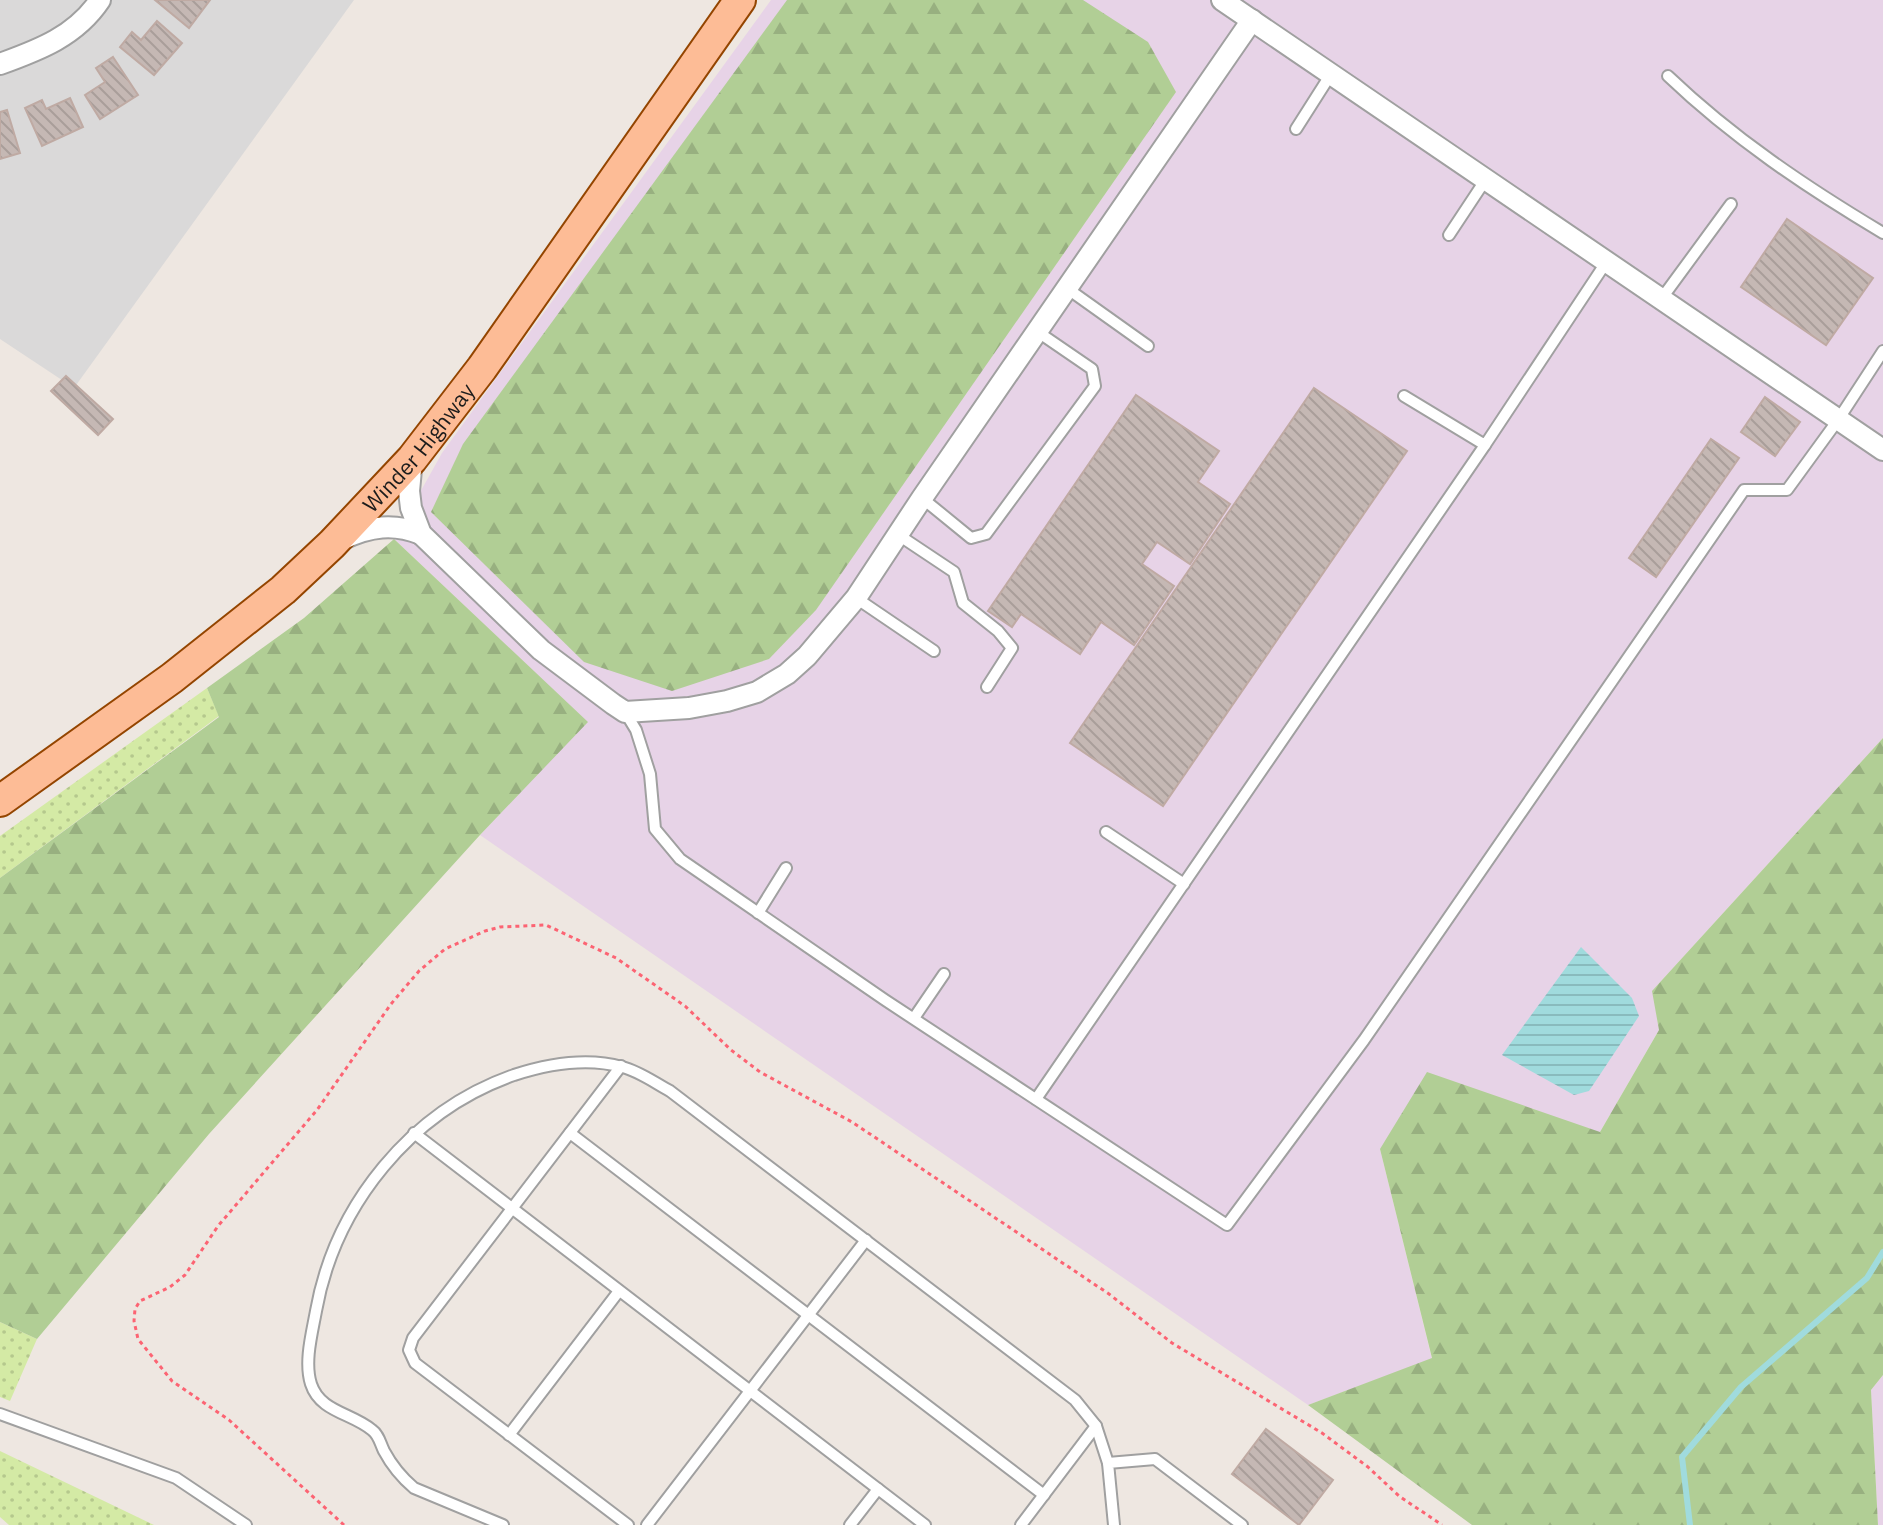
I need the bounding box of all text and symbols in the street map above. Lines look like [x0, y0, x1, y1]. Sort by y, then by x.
street label: Winder Highway [355, 376, 480, 518]

